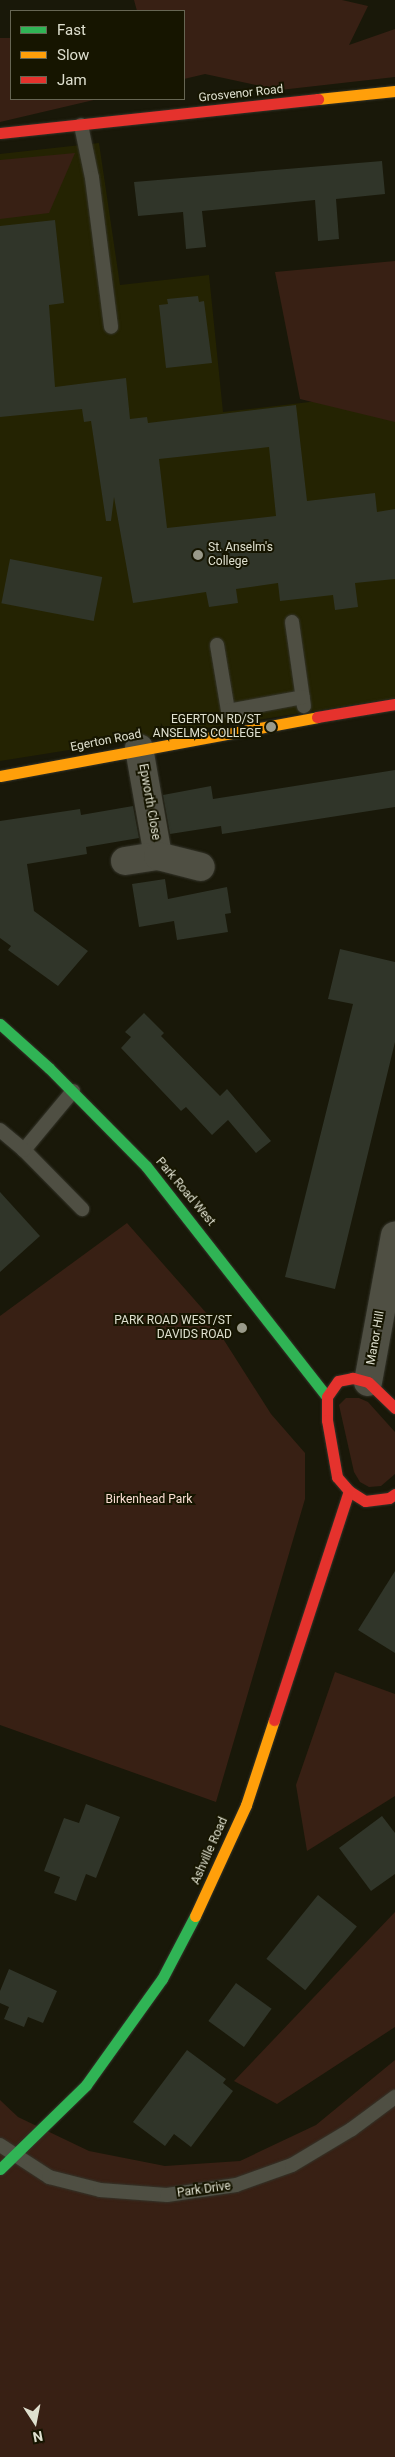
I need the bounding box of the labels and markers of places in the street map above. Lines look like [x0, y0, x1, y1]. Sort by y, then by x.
place label: St. Anselm's College [208, 541, 273, 569]
marker: St. Anselm's College [192, 549, 204, 561]
place label: EGERTON RD/ST ANSELMS COLLEGE [153, 713, 261, 741]
marker: EGERTON RD/ST ANSELMS COLLEGE [265, 721, 277, 733]
place label: PARK ROAD WEST/ST DAVIDS ROAD [114, 1314, 232, 1342]
marker: PARK ROAD WEST/ST DAVIDS ROAD [236, 1322, 248, 1334]

